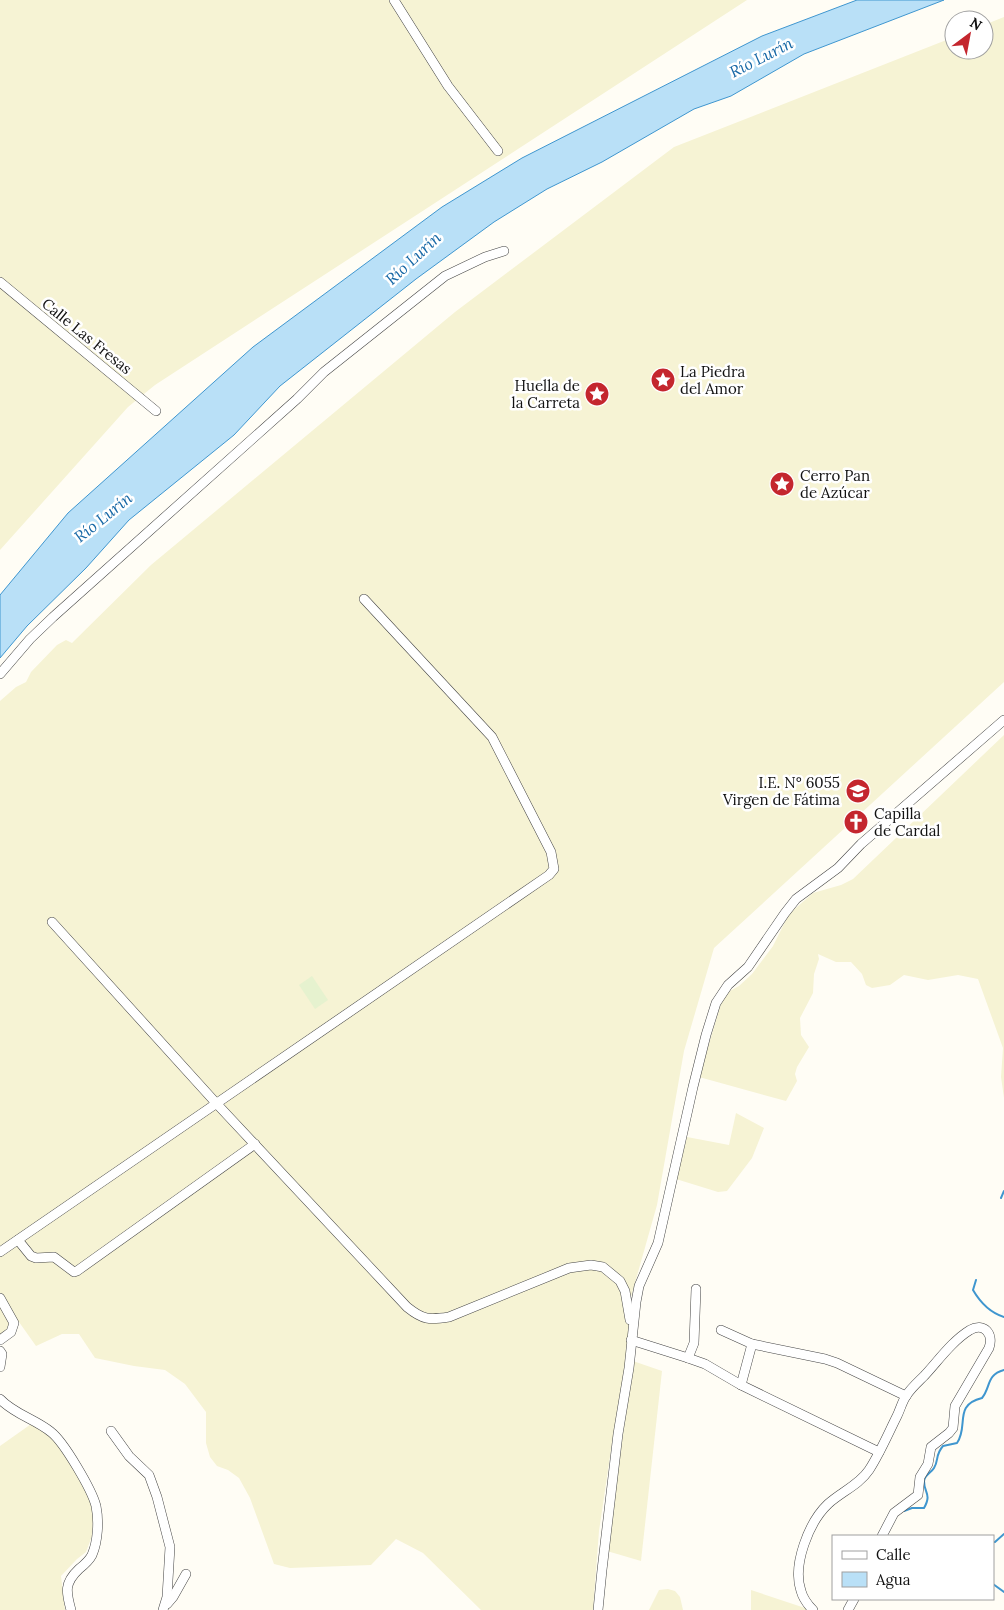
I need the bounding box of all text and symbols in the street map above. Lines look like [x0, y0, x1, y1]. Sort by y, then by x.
north arrow [944, 10, 994, 60]
text: N [967, 13, 985, 35]
water label: Río Lurín [726, 32, 796, 81]
water label: Río Lurín [381, 227, 445, 289]
street label: Calle Las Fresas [38, 294, 136, 378]
place label: La Piedra del Amor [680, 362, 745, 398]
place icon: La Piedra del Amor [650, 367, 676, 393]
place label: Huella de la Carreta [512, 376, 580, 412]
place icon: Huella de la Carreta [584, 381, 610, 407]
place label: Cerro Pan de Azúcar [800, 466, 870, 502]
place icon: Cerro Pan de Azúcar [769, 471, 795, 497]
water label: Río Lurín [70, 488, 136, 546]
place label: I.E. N° 6055 Virgen de Fátima [722, 773, 840, 809]
school or university icon: I.E. N° 6055 Virgen de Fátima [845, 778, 871, 804]
place label: Capilla de Cardal [874, 804, 940, 840]
church icon: Capilla de Cardal [843, 809, 869, 835]
legend [832, 1535, 994, 1600]
text: Calle [876, 1545, 911, 1564]
text: Agua [875, 1570, 911, 1589]

